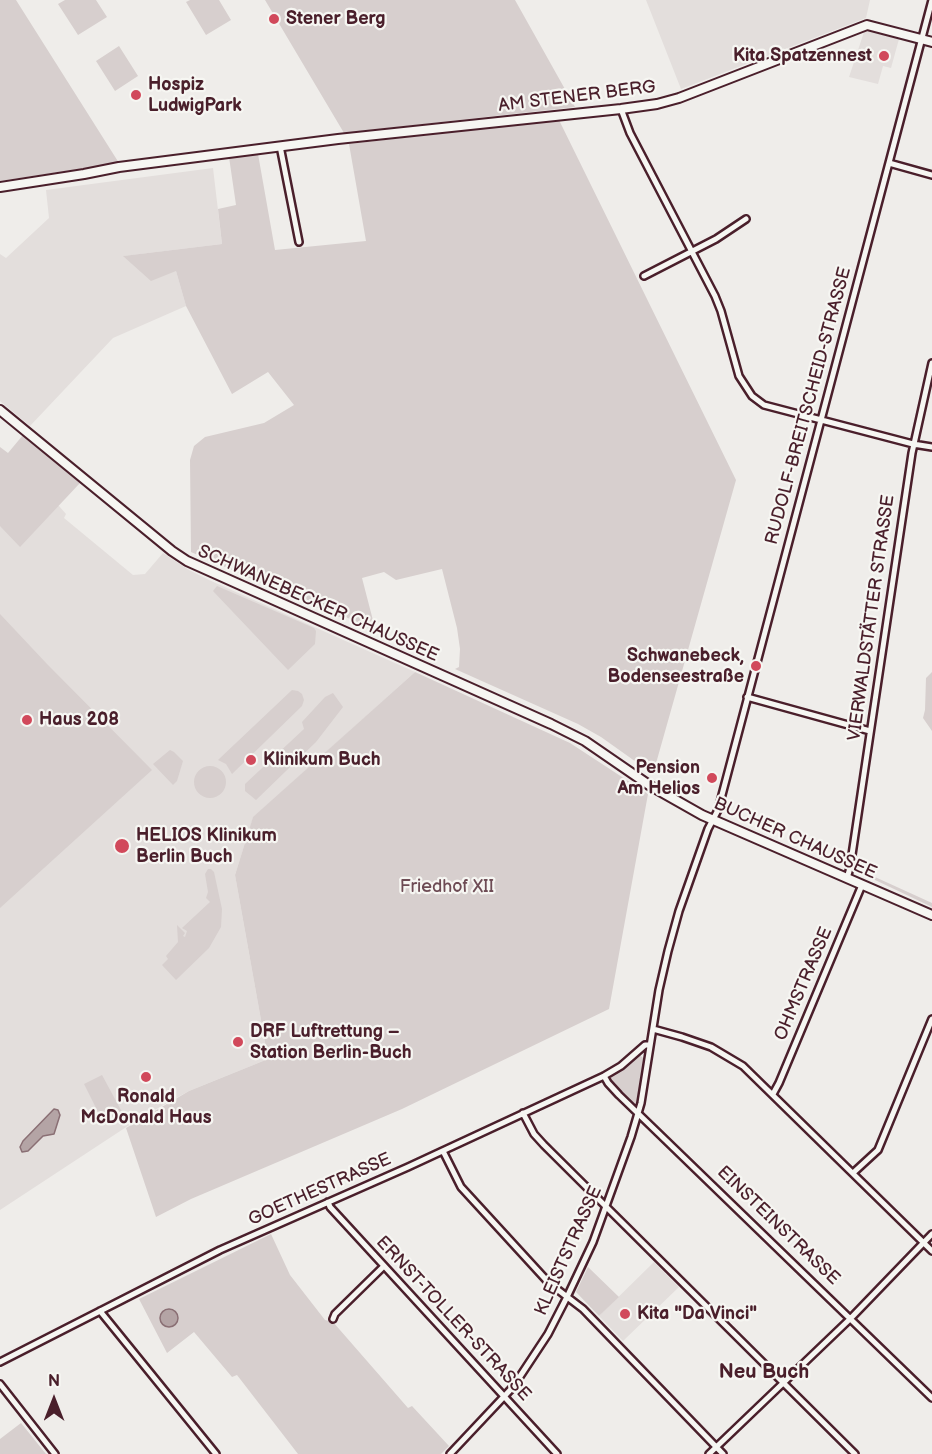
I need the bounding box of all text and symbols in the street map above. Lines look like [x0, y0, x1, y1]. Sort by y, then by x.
place label: Stener Berg [286, 8, 385, 30]
marker: Stener Berg [267, 12, 281, 26]
place label: Kita Spatzennest [733, 45, 872, 67]
marker: Kita Spatzennest [877, 49, 891, 63]
place label: Hospiz LudwigPark [148, 74, 242, 116]
street label: AM STENER BERG [497, 77, 657, 117]
marker: Hospiz LudwigPark [129, 88, 143, 102]
street label: RUDOLF-BREITSCHEID-STRASSE [761, 265, 857, 547]
street label: VIERWALDSTÄTTER STRASSE [844, 494, 900, 742]
street label: SCHWANEBECKER CHAUSSEE [194, 541, 442, 667]
place label: Schwanebeck, Bodenseestraße [608, 645, 744, 688]
marker: Schwanebeck, Bodenseestraße [749, 659, 763, 673]
place label: Haus 208 [39, 709, 119, 731]
marker: Haus 208 [20, 713, 34, 727]
place label: Klinikum Buch [263, 749, 381, 771]
marker: Klinikum Buch [244, 753, 258, 767]
place label: Pension Am Helios [617, 757, 700, 800]
marker: Pension Am Helios [705, 771, 719, 785]
street label: BUCHER CHAUSSEE [710, 793, 880, 885]
place label: HELIOS Klinikum Berlin Buch [136, 825, 277, 868]
marker: HELIOS Klinikum Berlin Buch [113, 837, 131, 855]
park label: Friedhof XII [400, 876, 494, 898]
street label: OHMSTRASSE [770, 924, 838, 1044]
place label: DRF Luftrettung – Station Berlin-Buch [250, 1021, 412, 1064]
marker: DRF Luftrettung – Station Berlin-Buch [231, 1035, 245, 1049]
marker: Ronald McDonald Haus [139, 1070, 153, 1084]
place label: Ronald McDonald Haus [80, 1086, 212, 1128]
street label: GOETHESTRASSE [245, 1149, 395, 1231]
street label: EINSTEINSTRASSE [712, 1162, 844, 1290]
street label: KLEISTSTRASSE [531, 1183, 607, 1319]
street label: ERNST-TOLLER-STRASSE [371, 1232, 535, 1406]
place label: Kita "Da Vinci" [637, 1303, 757, 1325]
marker: Kita "Da Vinci" [618, 1307, 632, 1321]
district label: Neu Buch [719, 1361, 809, 1385]
north arrow [24, 1370, 84, 1430]
text: N [48, 1372, 60, 1391]

